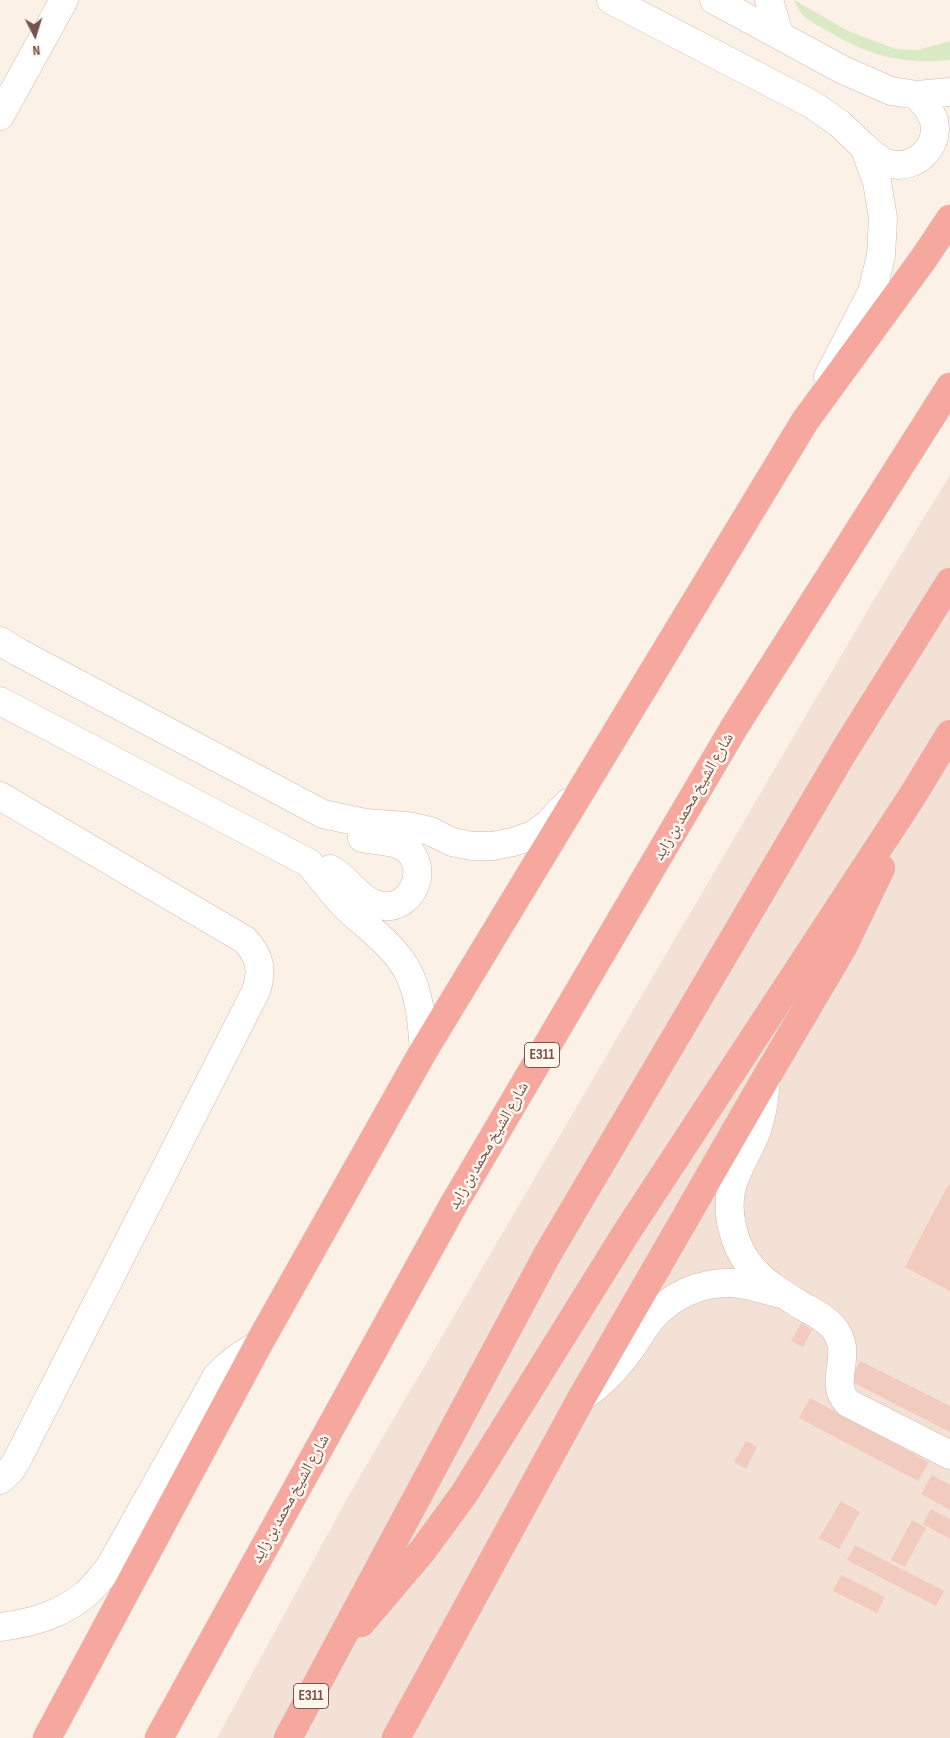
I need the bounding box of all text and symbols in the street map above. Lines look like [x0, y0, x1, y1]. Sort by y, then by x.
north arrow [10, 10, 60, 60]
text: N [32, 42, 41, 59]
street label: شارع الشيخ محمد بن زايد [650, 730, 738, 864]
road number: E311 [524, 1042, 560, 1068]
street label: شارع الشيخ محمد بن زايد [445, 1079, 533, 1213]
street label: شارع الشيخ محمد بن زايد [248, 1431, 334, 1567]
road number: E311 [294, 1684, 328, 1708]

